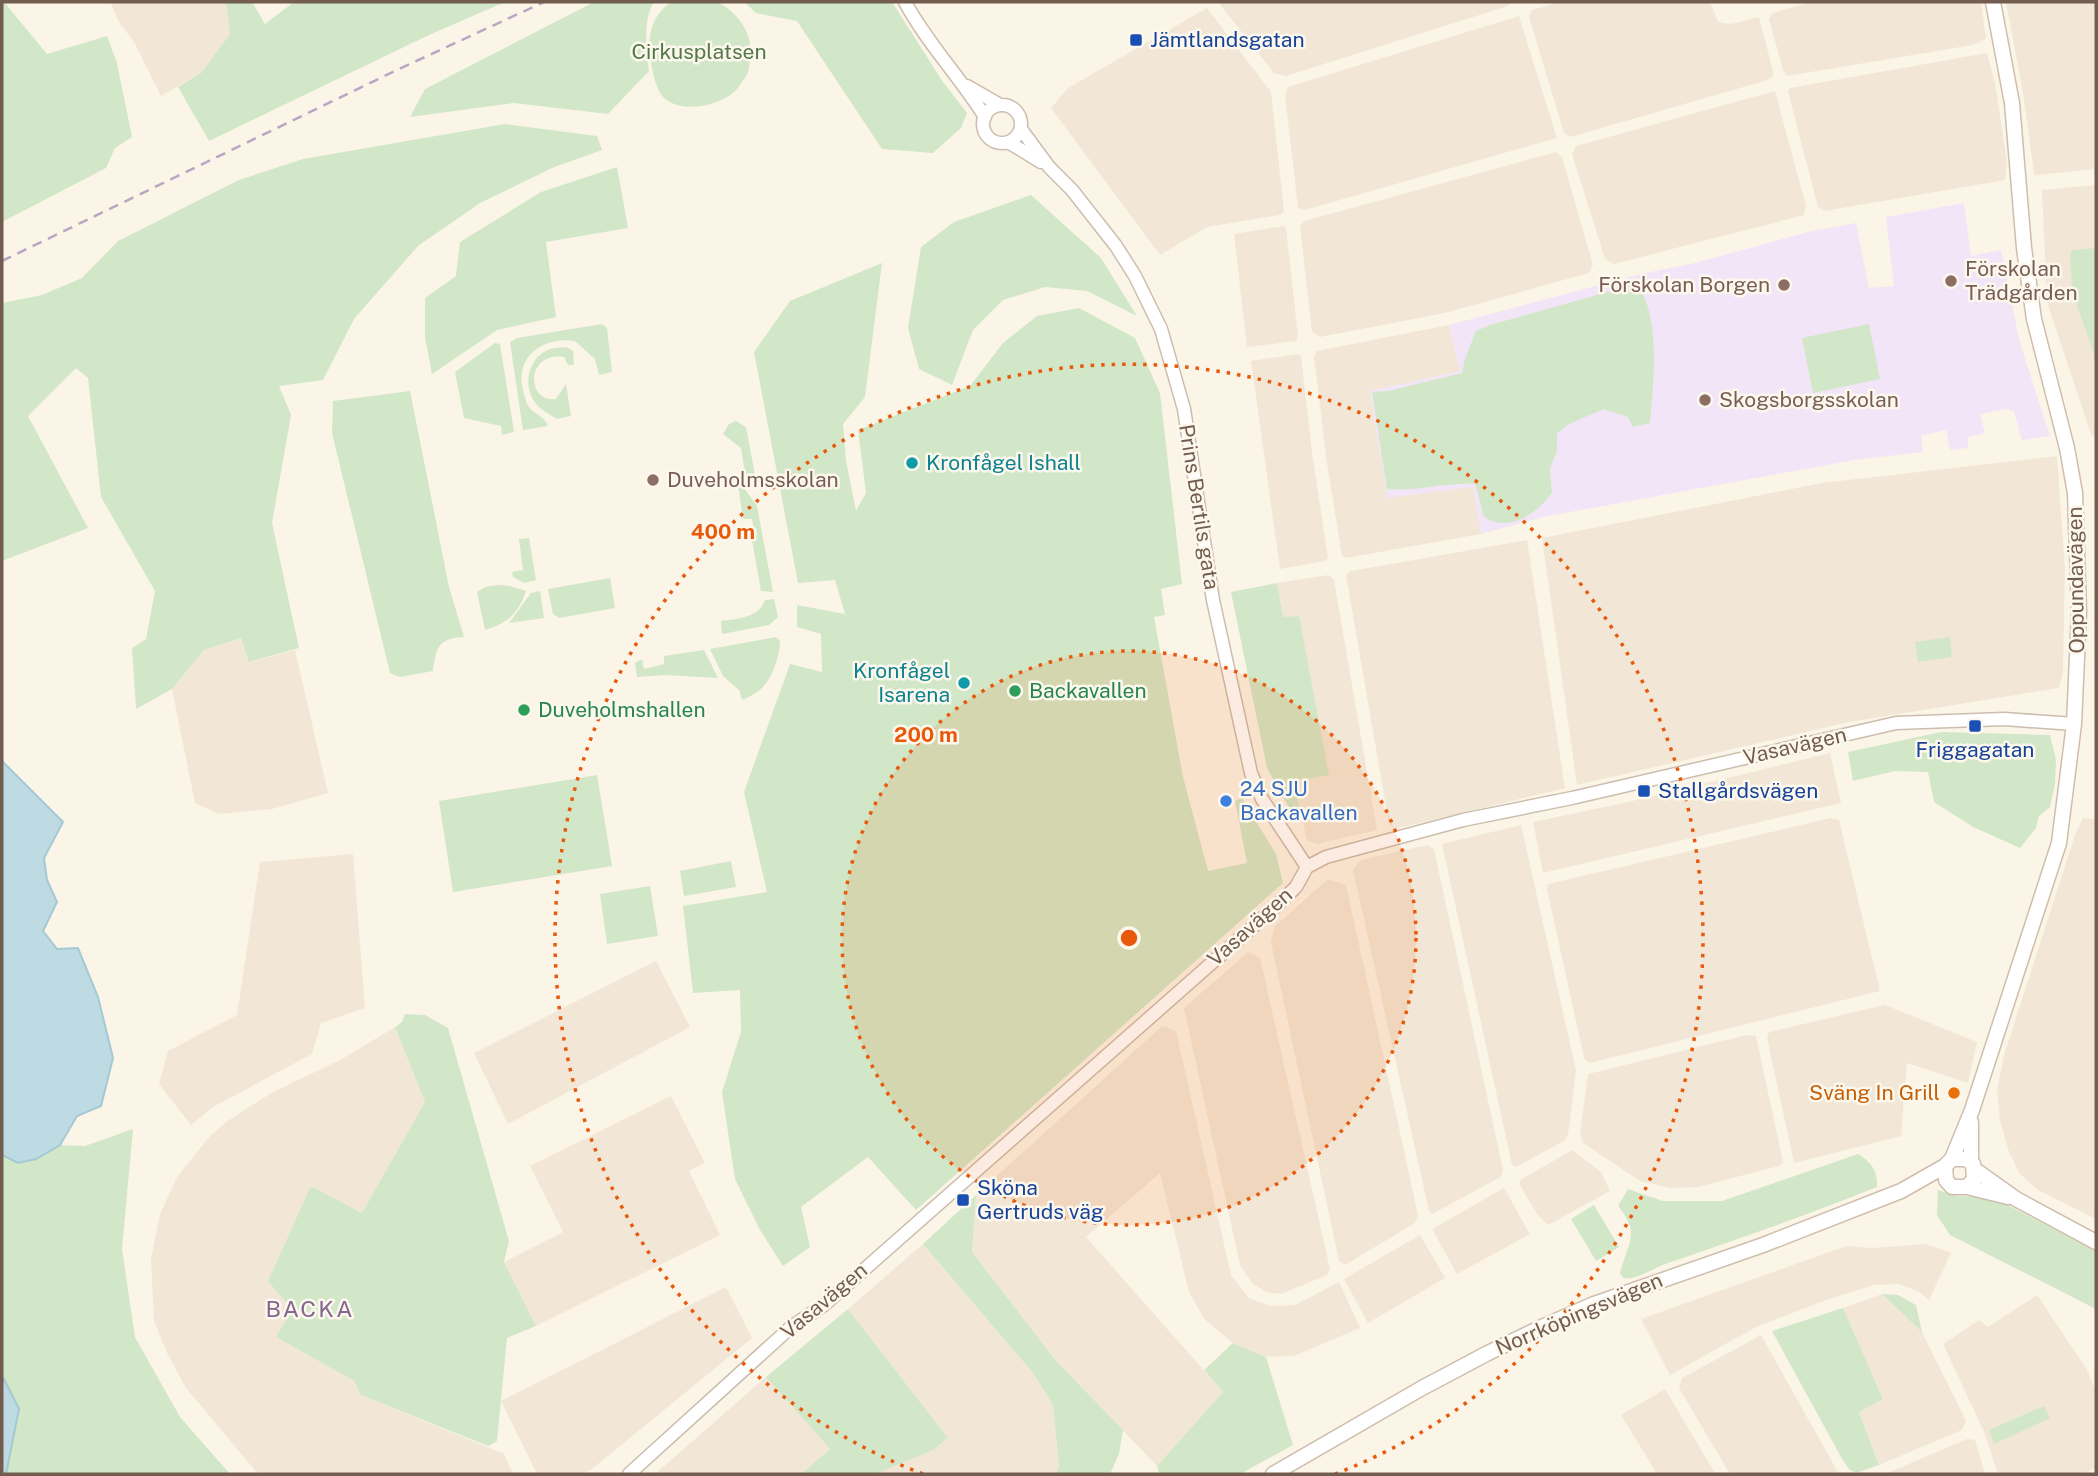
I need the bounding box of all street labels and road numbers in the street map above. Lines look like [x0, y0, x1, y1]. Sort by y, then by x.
street label: Prins Bertils gata [1174, 422, 1225, 592]
street label: Oppundavägen [2062, 506, 2089, 654]
street label: Vasavägen [1741, 721, 1849, 770]
street label: Vasavägen [1202, 882, 1297, 971]
street label: Vasavägen [775, 1257, 872, 1344]
street label: Norrköpingsvägen [1491, 1267, 1666, 1360]

